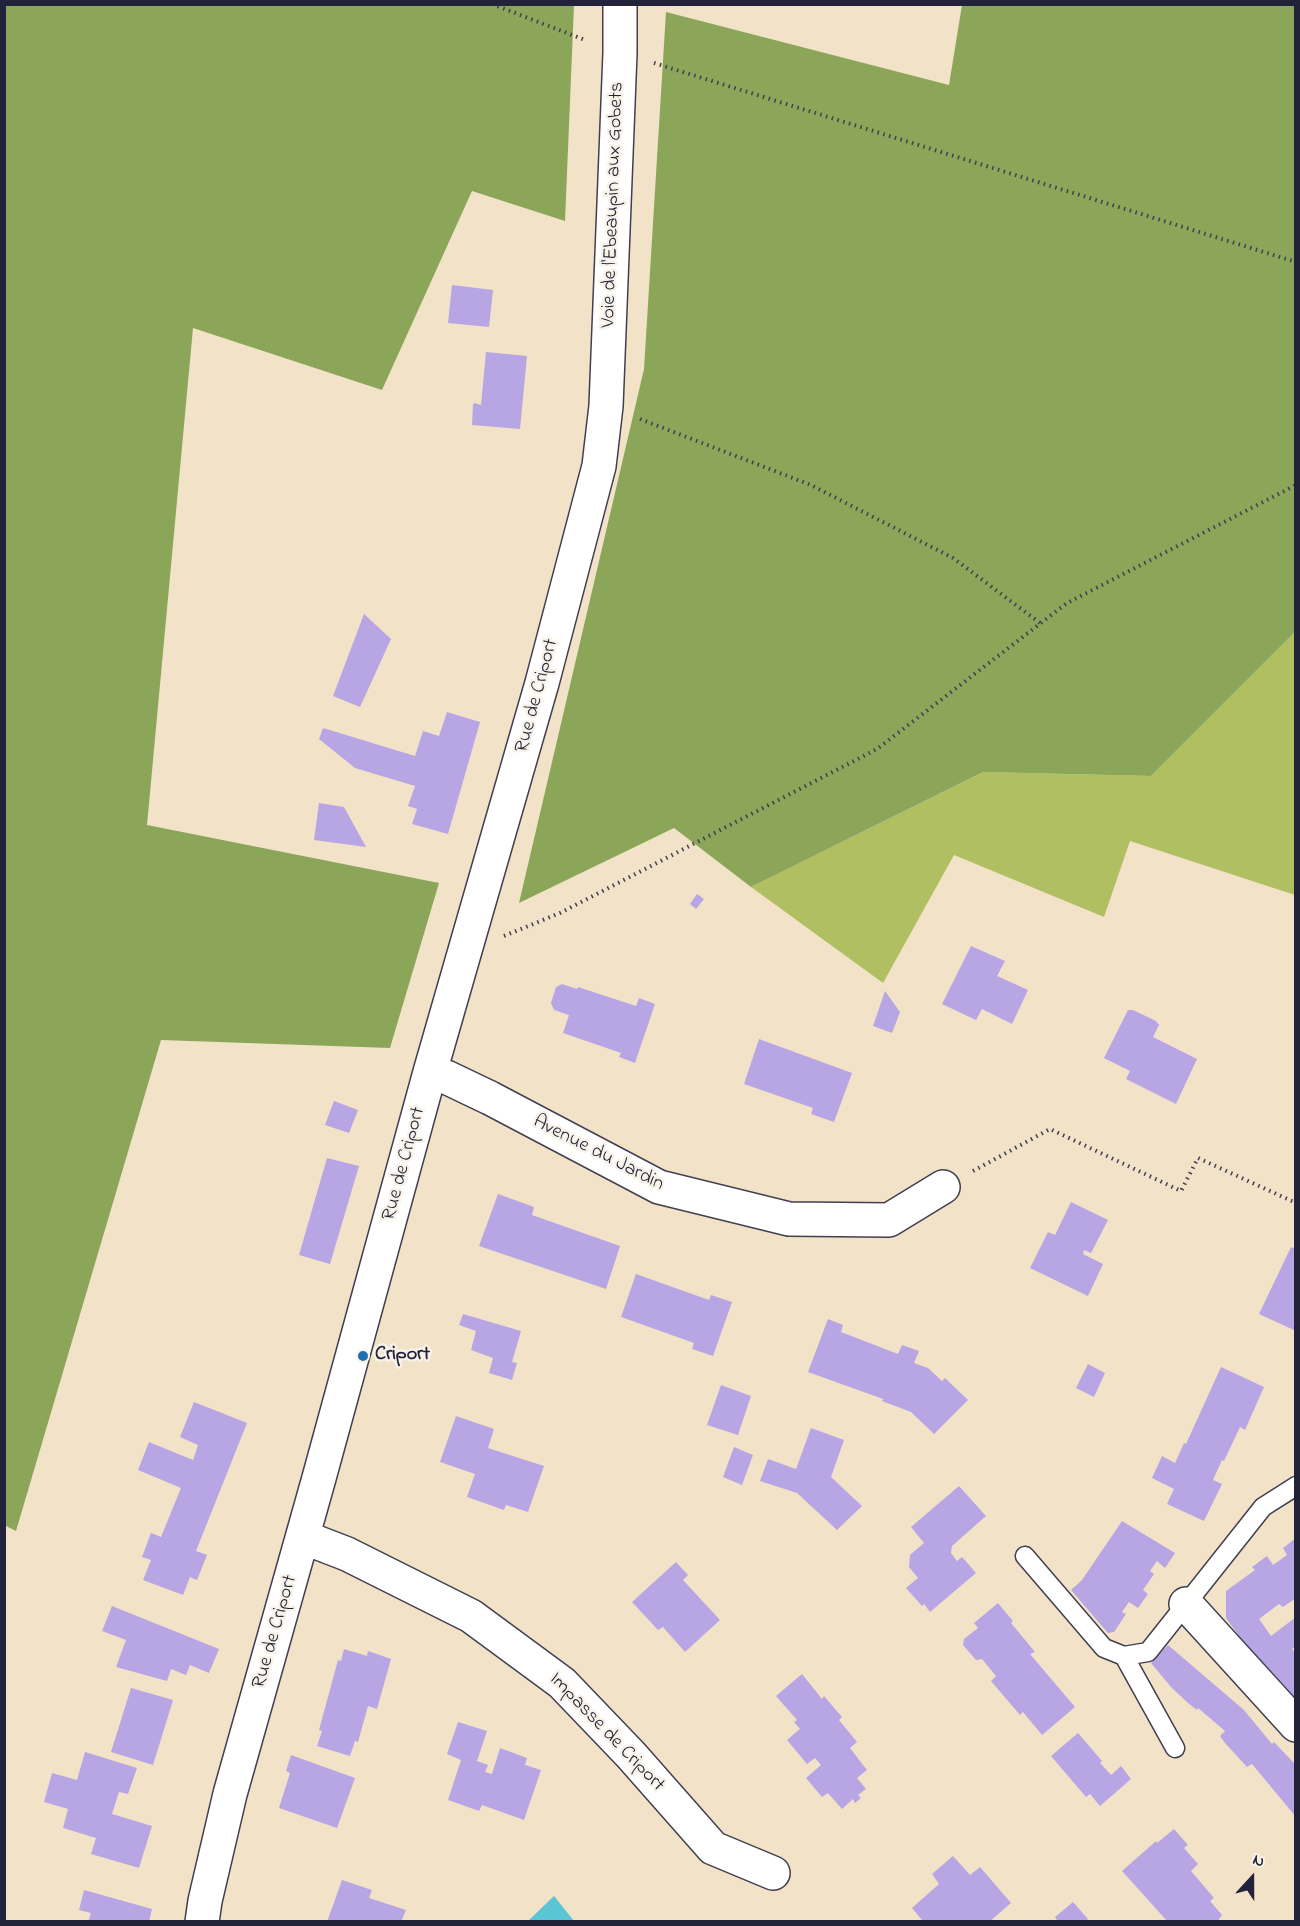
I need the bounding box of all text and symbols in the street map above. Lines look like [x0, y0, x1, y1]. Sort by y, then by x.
street label: Voie de l'Ebeaupin aux Gobets [598, 82, 630, 328]
street label: Rue de Criport [511, 637, 565, 755]
street label: Rue de Criport [378, 1105, 432, 1223]
street label: Avenue du Jardin [528, 1111, 668, 1197]
place label: Criport [375, 1344, 430, 1368]
marker: Criport [356, 1349, 370, 1363]
street label: Rue de Criport [248, 1573, 304, 1691]
street label: Impasse de Criport [543, 1668, 669, 1798]
north arrow [1222, 1848, 1282, 1908]
text: N [1249, 1848, 1268, 1874]

